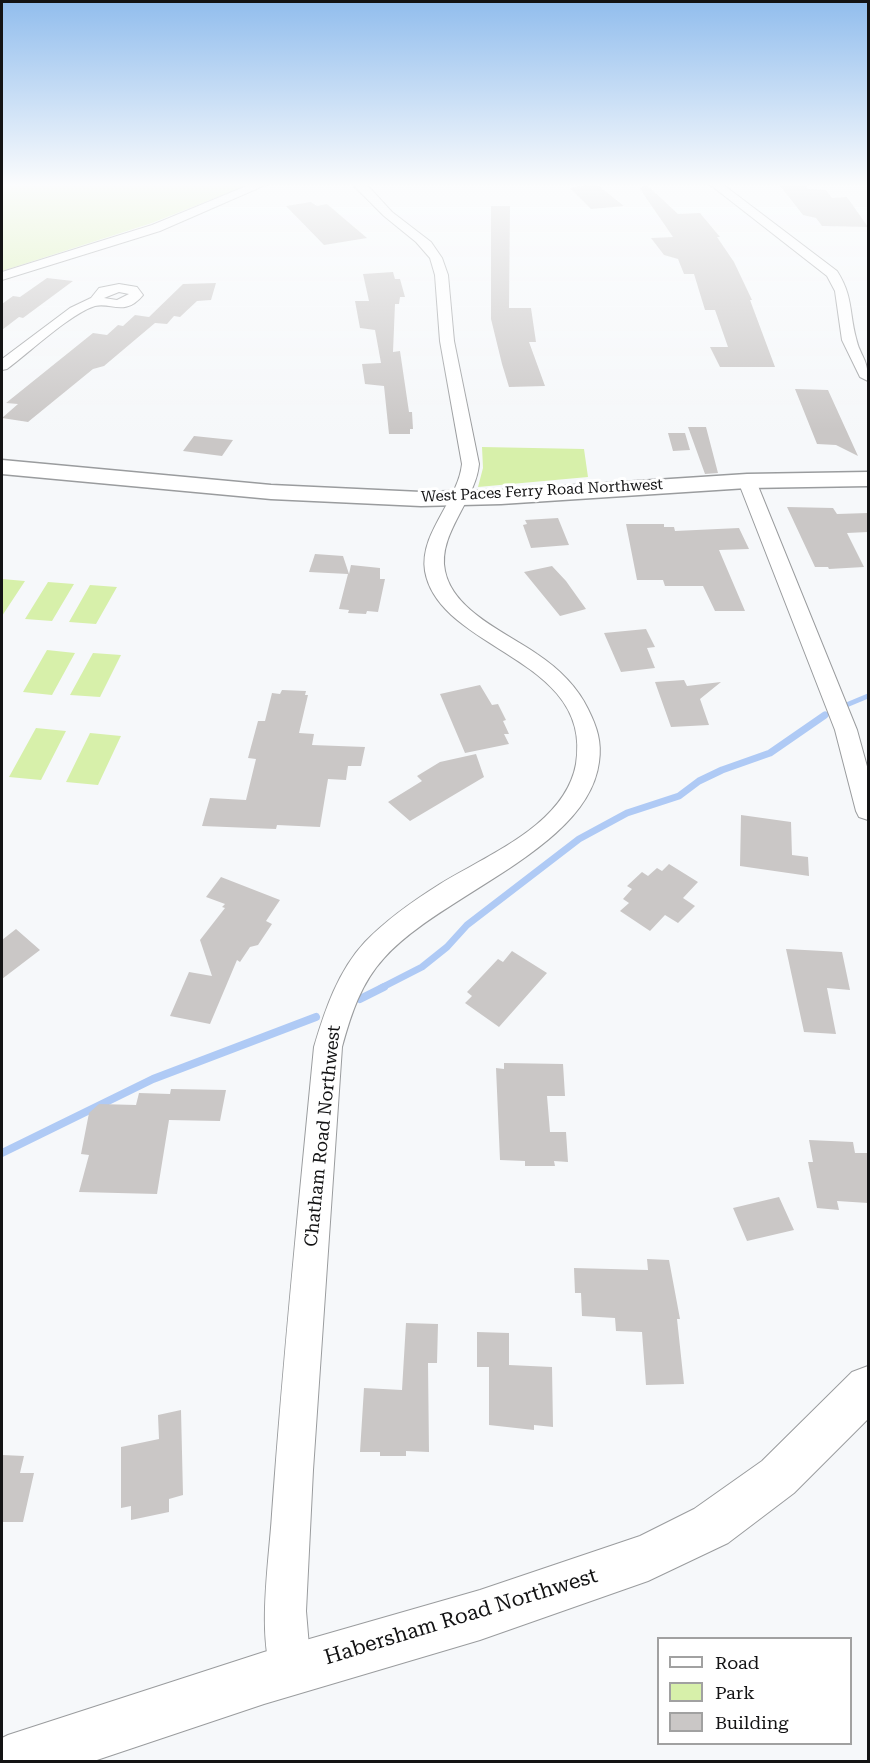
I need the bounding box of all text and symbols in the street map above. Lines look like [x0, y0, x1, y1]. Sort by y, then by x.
street label: West Paces Ferry Road Northwest [421, 476, 663, 506]
street label: Chatham Road Northwest [301, 1024, 345, 1248]
street label: Habersham Road Northwest [321, 1563, 601, 1671]
legend [657, 1637, 852, 1745]
text: Road [715, 1652, 759, 1673]
text: Park [715, 1682, 755, 1703]
text: Building [715, 1712, 789, 1733]

